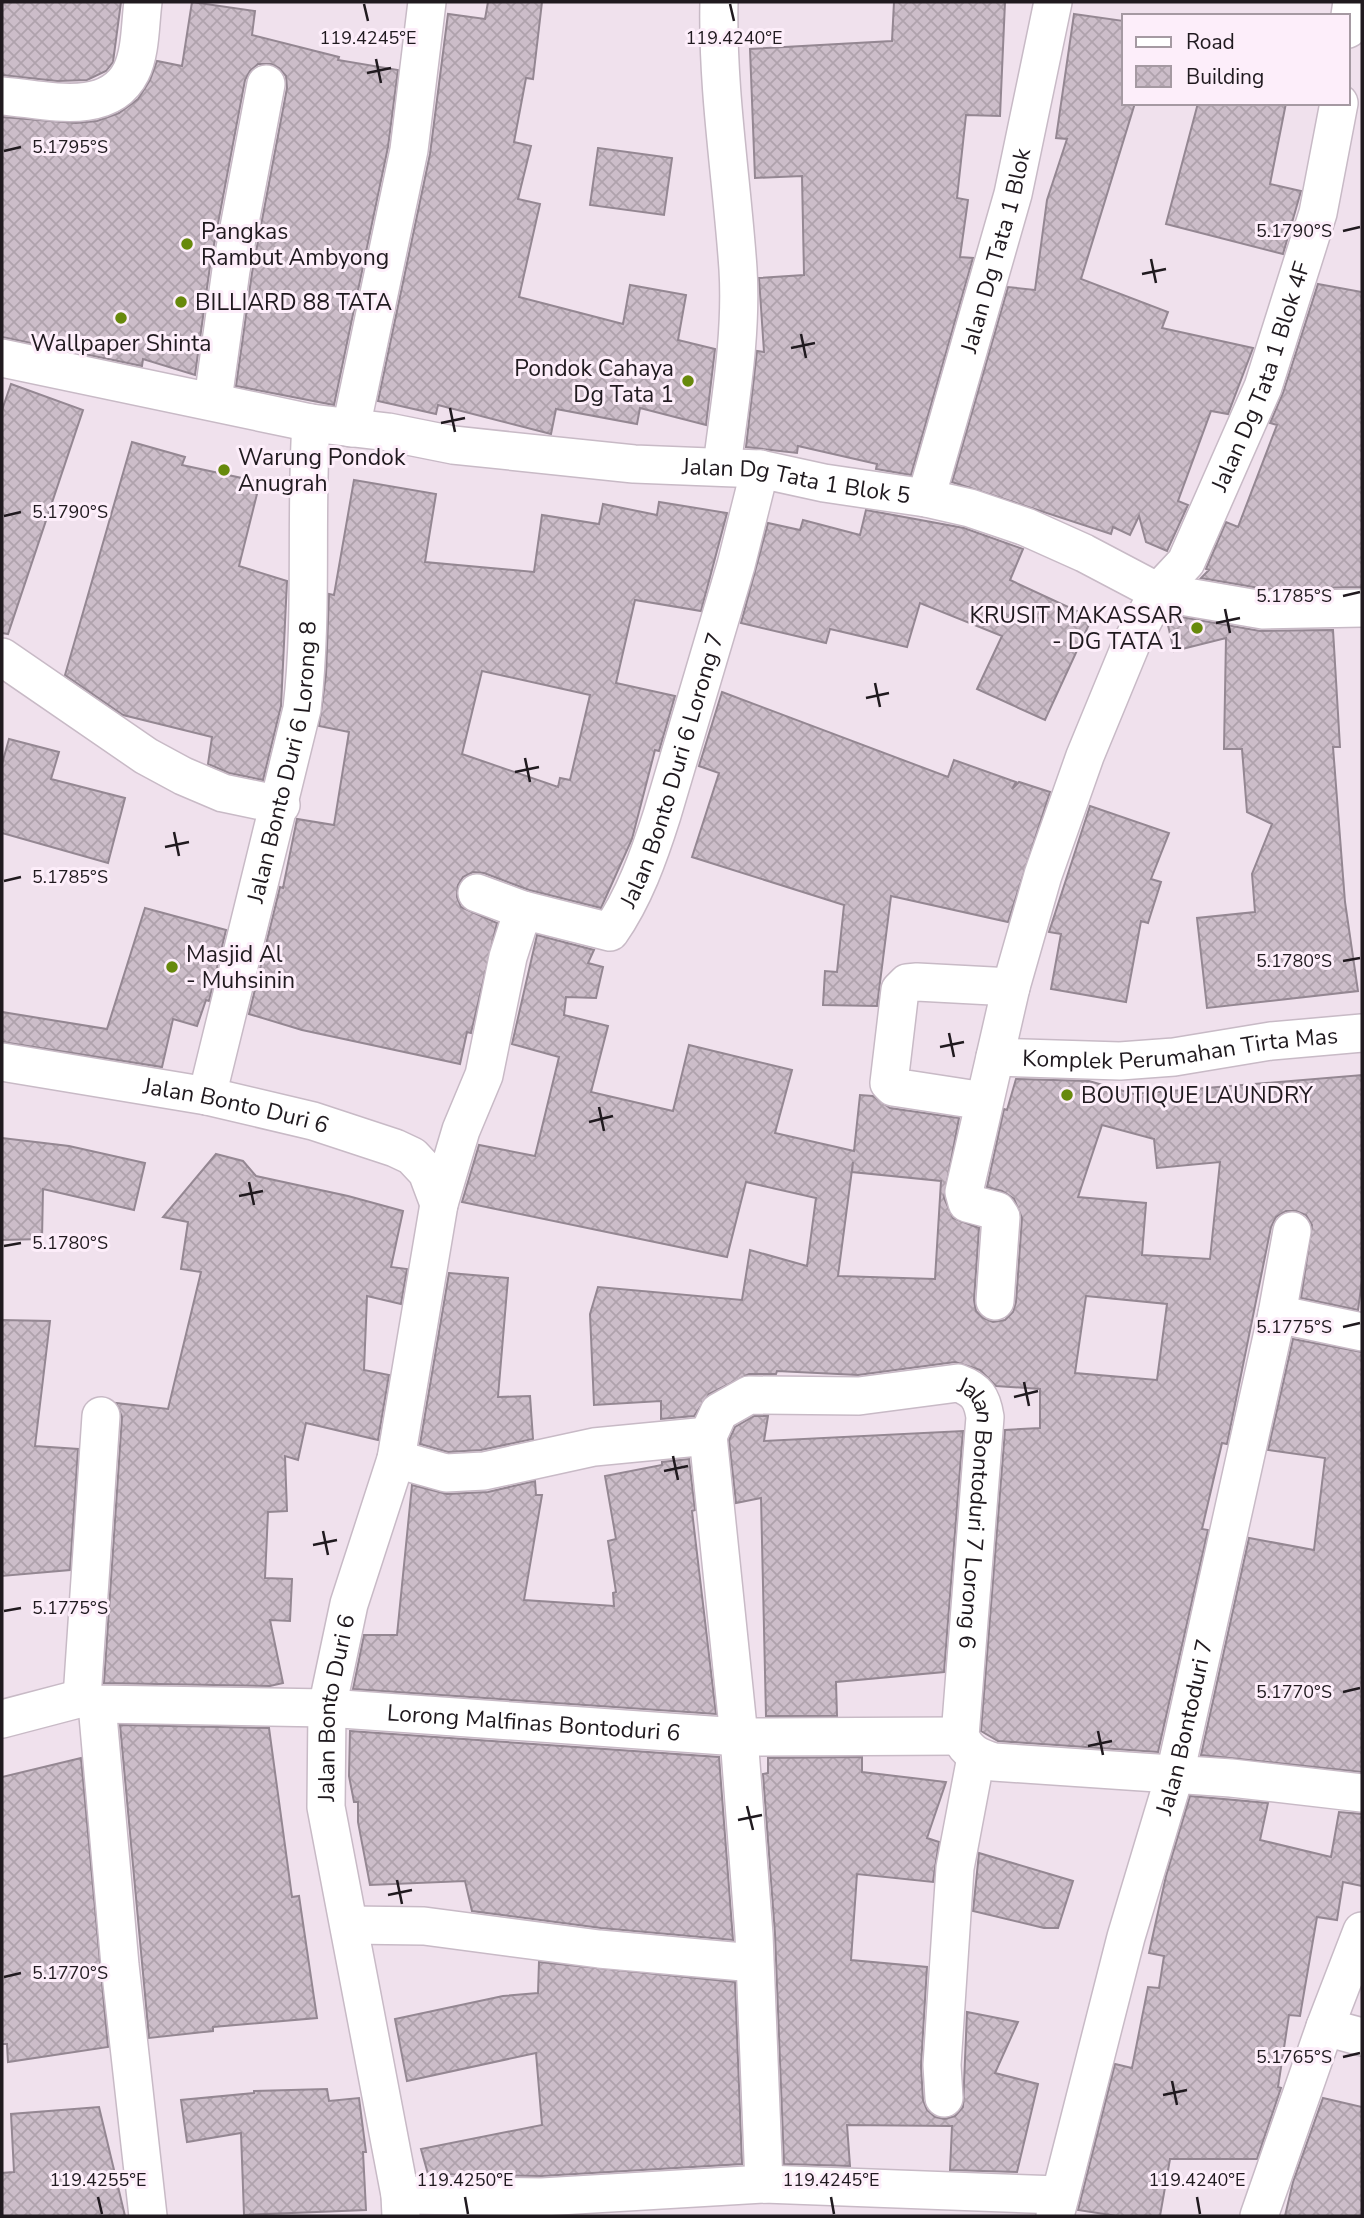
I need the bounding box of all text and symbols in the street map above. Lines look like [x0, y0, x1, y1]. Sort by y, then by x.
legend [1122, 14, 1350, 105]
text: 119.4245°E [320, 26, 416, 50]
text: 119.4240°E [686, 26, 782, 50]
text: Road [1186, 28, 1235, 56]
text: Building [1186, 63, 1264, 91]
text: 5.1795°S [32, 135, 108, 159]
street label: Jalan Dg Tata 1 Blok [953, 145, 1038, 358]
place label: Pangkas Rambut Ambyong [201, 216, 389, 273]
text: 5.1790°S [1256, 219, 1332, 243]
marker: Pangkas Rambut Ambyong [179, 236, 195, 252]
street label: Jalan Dg Tata 1 Blok 4F [1204, 257, 1318, 497]
place label: BILLIARD 88 TATA [195, 287, 392, 318]
marker: BILLIARD 88 TATA [173, 294, 189, 310]
marker: Wallpaper Shinta [113, 310, 129, 326]
place label: Wallpaper Shinta [30, 328, 212, 359]
place label: Pondok Cahaya Dg Tata 1 [514, 353, 674, 410]
marker: Pondok Cahaya Dg Tata 1 [680, 373, 696, 389]
place label: Warung Pondok Anugrah [238, 442, 406, 499]
street label: Jalan Dg Tata 1 Blok 5 [680, 451, 912, 512]
marker: Warung Pondok Anugrah [216, 462, 232, 478]
text: 5.1790°S [32, 500, 108, 524]
text: 5.1785°S [1256, 584, 1332, 608]
place label: KRUSIT MAKASSAR - DG TATA 1 [970, 600, 1183, 657]
marker: KRUSIT MAKASSAR - DG TATA 1 [1189, 620, 1205, 636]
street label: Jalan Bonto Duri 6 Lorong 8 [240, 621, 324, 907]
street label: Jalan Bonto Duri 6 Lorong 7 [612, 629, 731, 914]
text: 5.1785°S [32, 865, 108, 889]
place label: Masjid Al - Muhsinin [186, 939, 295, 996]
text: 5.1780°S [1256, 949, 1332, 973]
marker: Masjid Al - Muhsinin [164, 959, 180, 975]
street label: Komplek Perumahan Tirta Mas [1022, 1020, 1339, 1077]
street label: Jalan Bonto Duri 6 [140, 1071, 333, 1141]
place label: BOUTIQUE LAUNDRY [1081, 1080, 1313, 1111]
marker: BOUTIQUE LAUNDRY [1059, 1087, 1075, 1103]
text: 5.1780°S [32, 1231, 108, 1255]
text: 5.1775°S [1256, 1315, 1332, 1339]
street label: Jalan Bontoduri 7 Lorong 6 [951, 1369, 1000, 1650]
text: 5.1775°S [32, 1596, 108, 1620]
street label: Jalan Bonto Duri 6 [311, 1611, 362, 1803]
street label: Jalan Bontoduri 7 [1148, 1636, 1220, 1820]
text: 5.1770°S [1256, 1680, 1332, 1704]
street label: Lorong Malfinas Bontoduri 6 [386, 1697, 681, 1749]
text: 5.1770°S [32, 1961, 108, 1985]
text: 5.1765°S [1256, 2045, 1332, 2069]
text: 119.4255°E [50, 2168, 146, 2192]
text: 119.4250°E [417, 2168, 513, 2192]
text: 119.4245°E [783, 2168, 879, 2192]
text: 119.4240°E [1149, 2168, 1245, 2192]

